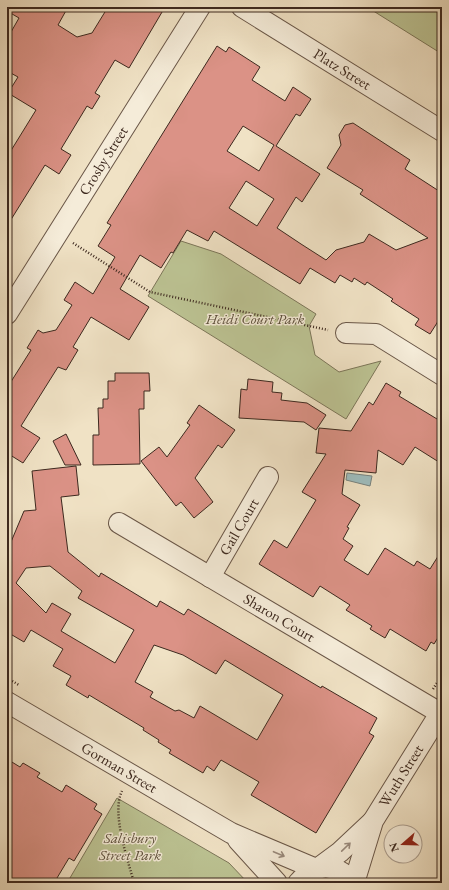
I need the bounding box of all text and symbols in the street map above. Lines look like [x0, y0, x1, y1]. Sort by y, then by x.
street label: Platz Street [310, 44, 375, 94]
street label: Crosby Street [74, 122, 132, 199]
park label: Heidi Court Park [205, 309, 305, 328]
street label: Gail Court [215, 494, 263, 559]
street label: Sharon Court [240, 589, 319, 646]
street label: Gorman Street [78, 738, 161, 797]
street label: Wuth Street [374, 741, 427, 810]
north arrow [383, 824, 423, 864]
park label: Salisbury Street Park [98, 828, 161, 864]
text: N [385, 841, 402, 854]
one-way arrow [341, 842, 351, 851]
one-way arrow [273, 851, 285, 858]

